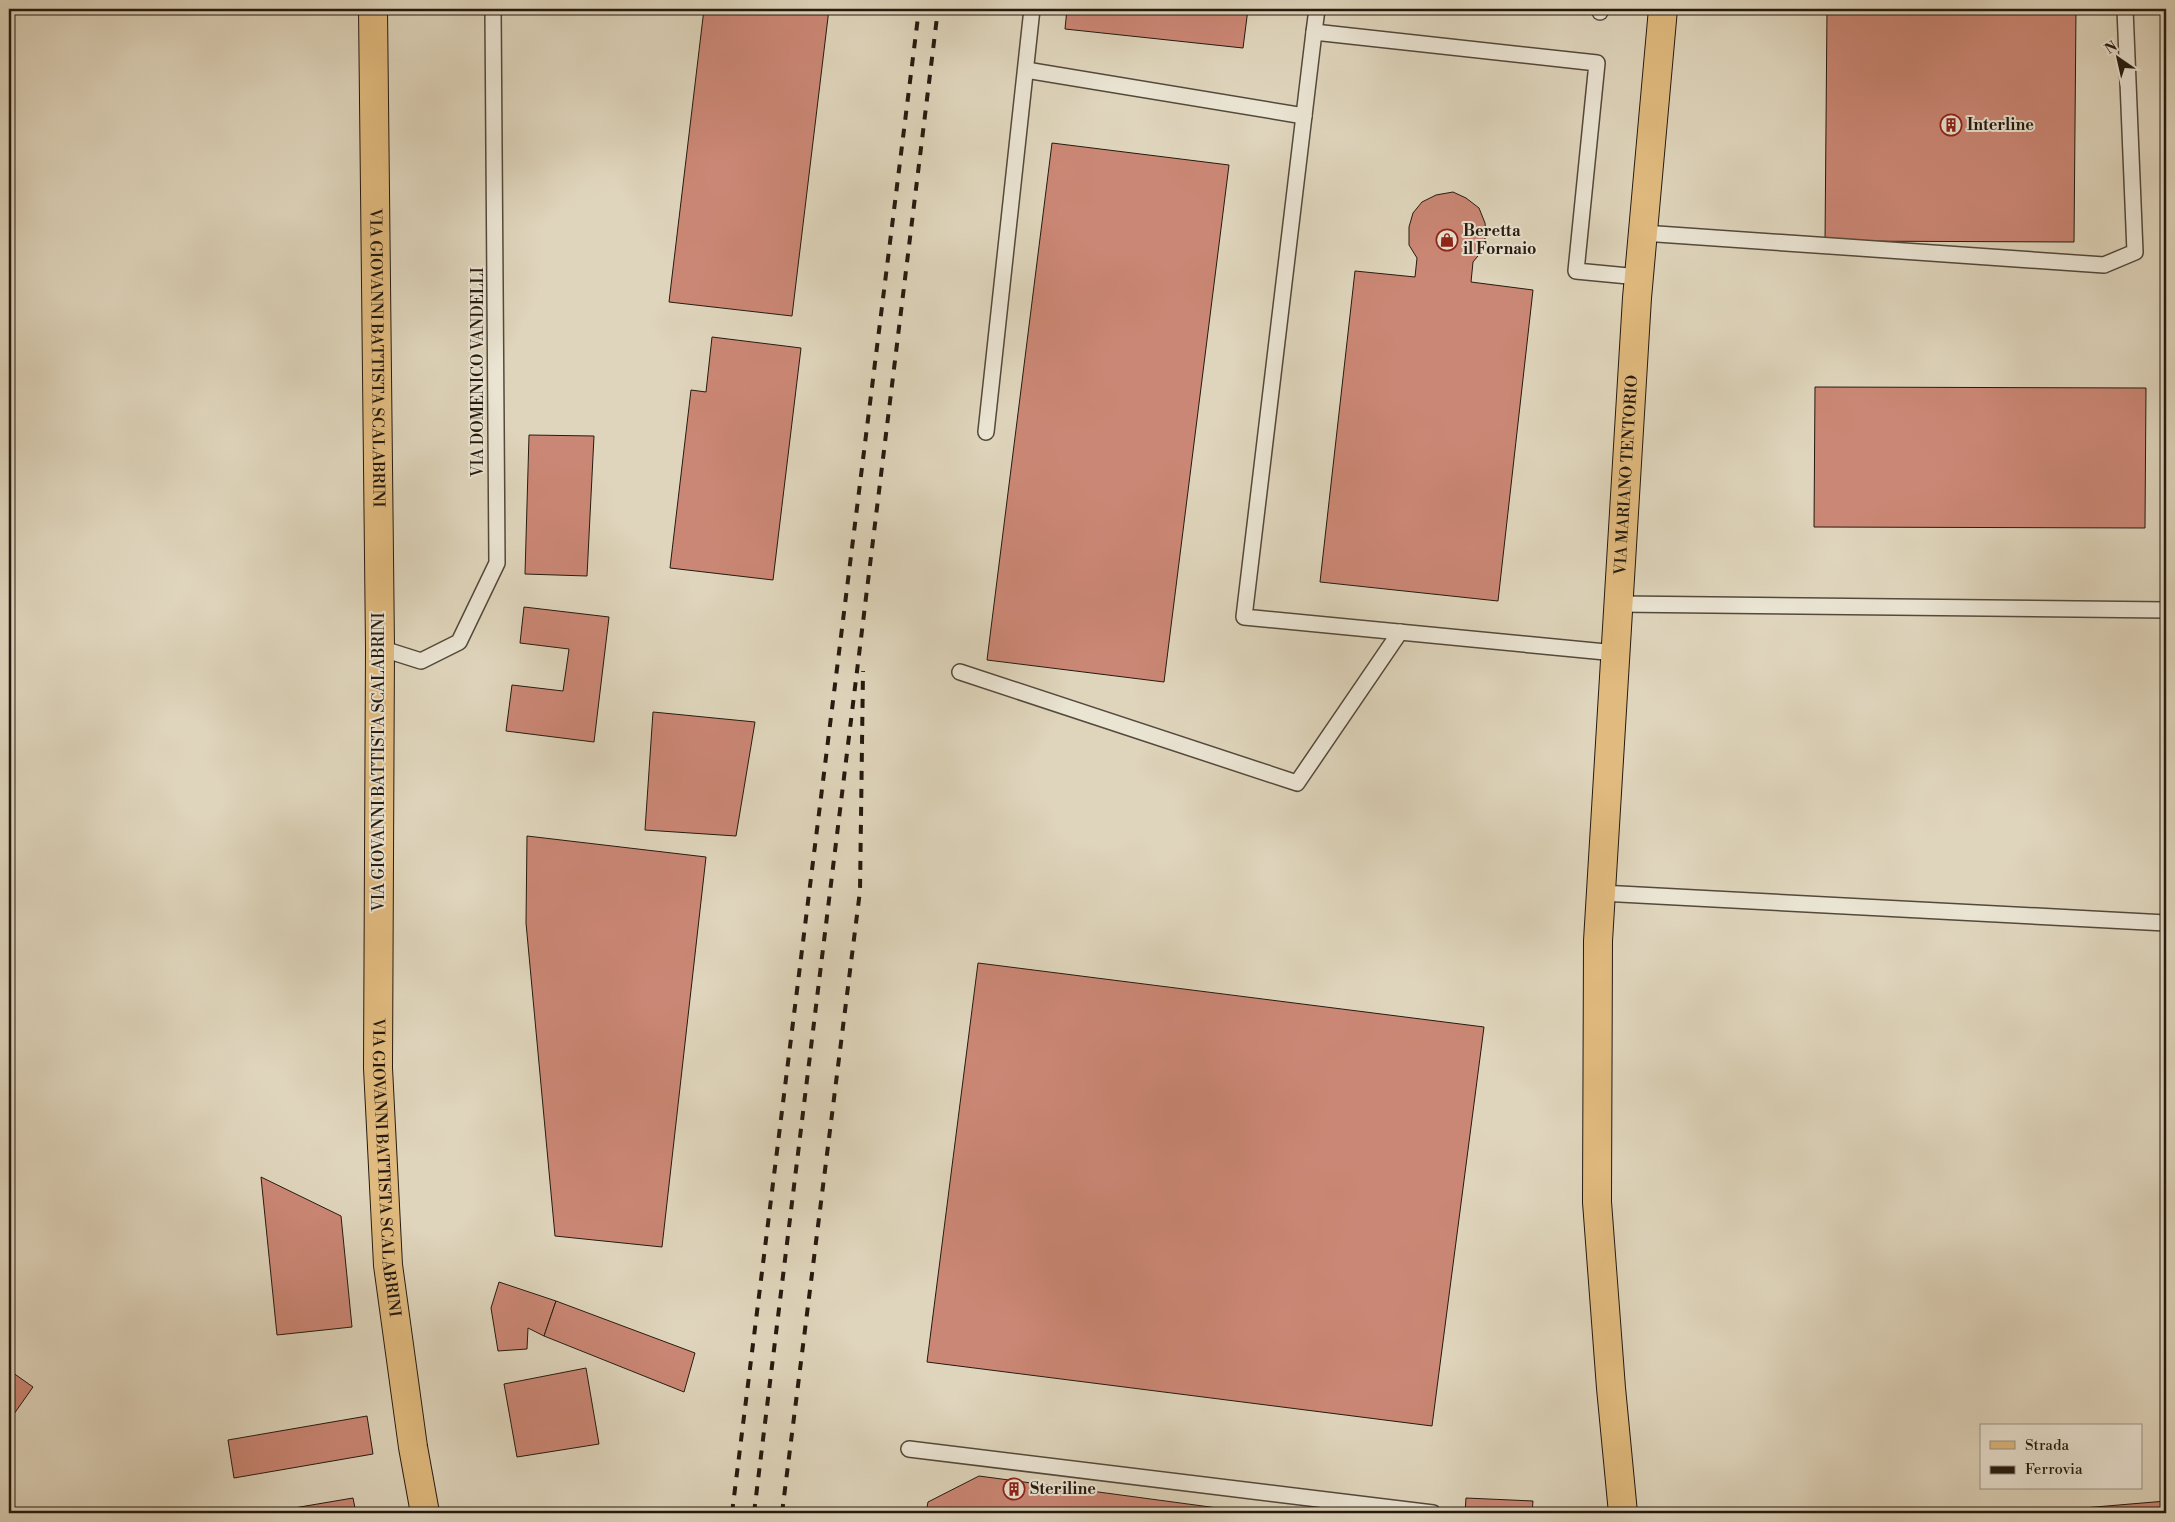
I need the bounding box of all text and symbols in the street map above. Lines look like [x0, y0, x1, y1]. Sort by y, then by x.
north arrow [2092, 32, 2142, 82]
text: N [2102, 37, 2121, 59]
building icon: Interline [1939, 113, 1963, 137]
place label: Interline [1967, 115, 2034, 135]
street label: VIA GIOVANNI BATTISTA SCALABRINI [365, 207, 388, 508]
place label: Beretta il Fornaio [1463, 221, 1536, 259]
shop icon: Beretta il Fornaio [1435, 228, 1459, 252]
street label: VIA DOMENICO VANDELLI [468, 267, 488, 478]
street label: VIA MARIANO TENTORIO [1610, 374, 1642, 576]
street label: VIA GIOVANNI BATTISTA SCALABRINI [369, 612, 389, 913]
street label: VIA GIOVANNI BATTISTA SCALABRINI [368, 1017, 405, 1318]
legend [1980, 1424, 2142, 1490]
text: Strada [2025, 1436, 2069, 1455]
text: Ferrovia [2025, 1460, 2083, 1479]
building icon: Steriline [1002, 1477, 1026, 1501]
place label: Steriline [1030, 1479, 1096, 1499]

